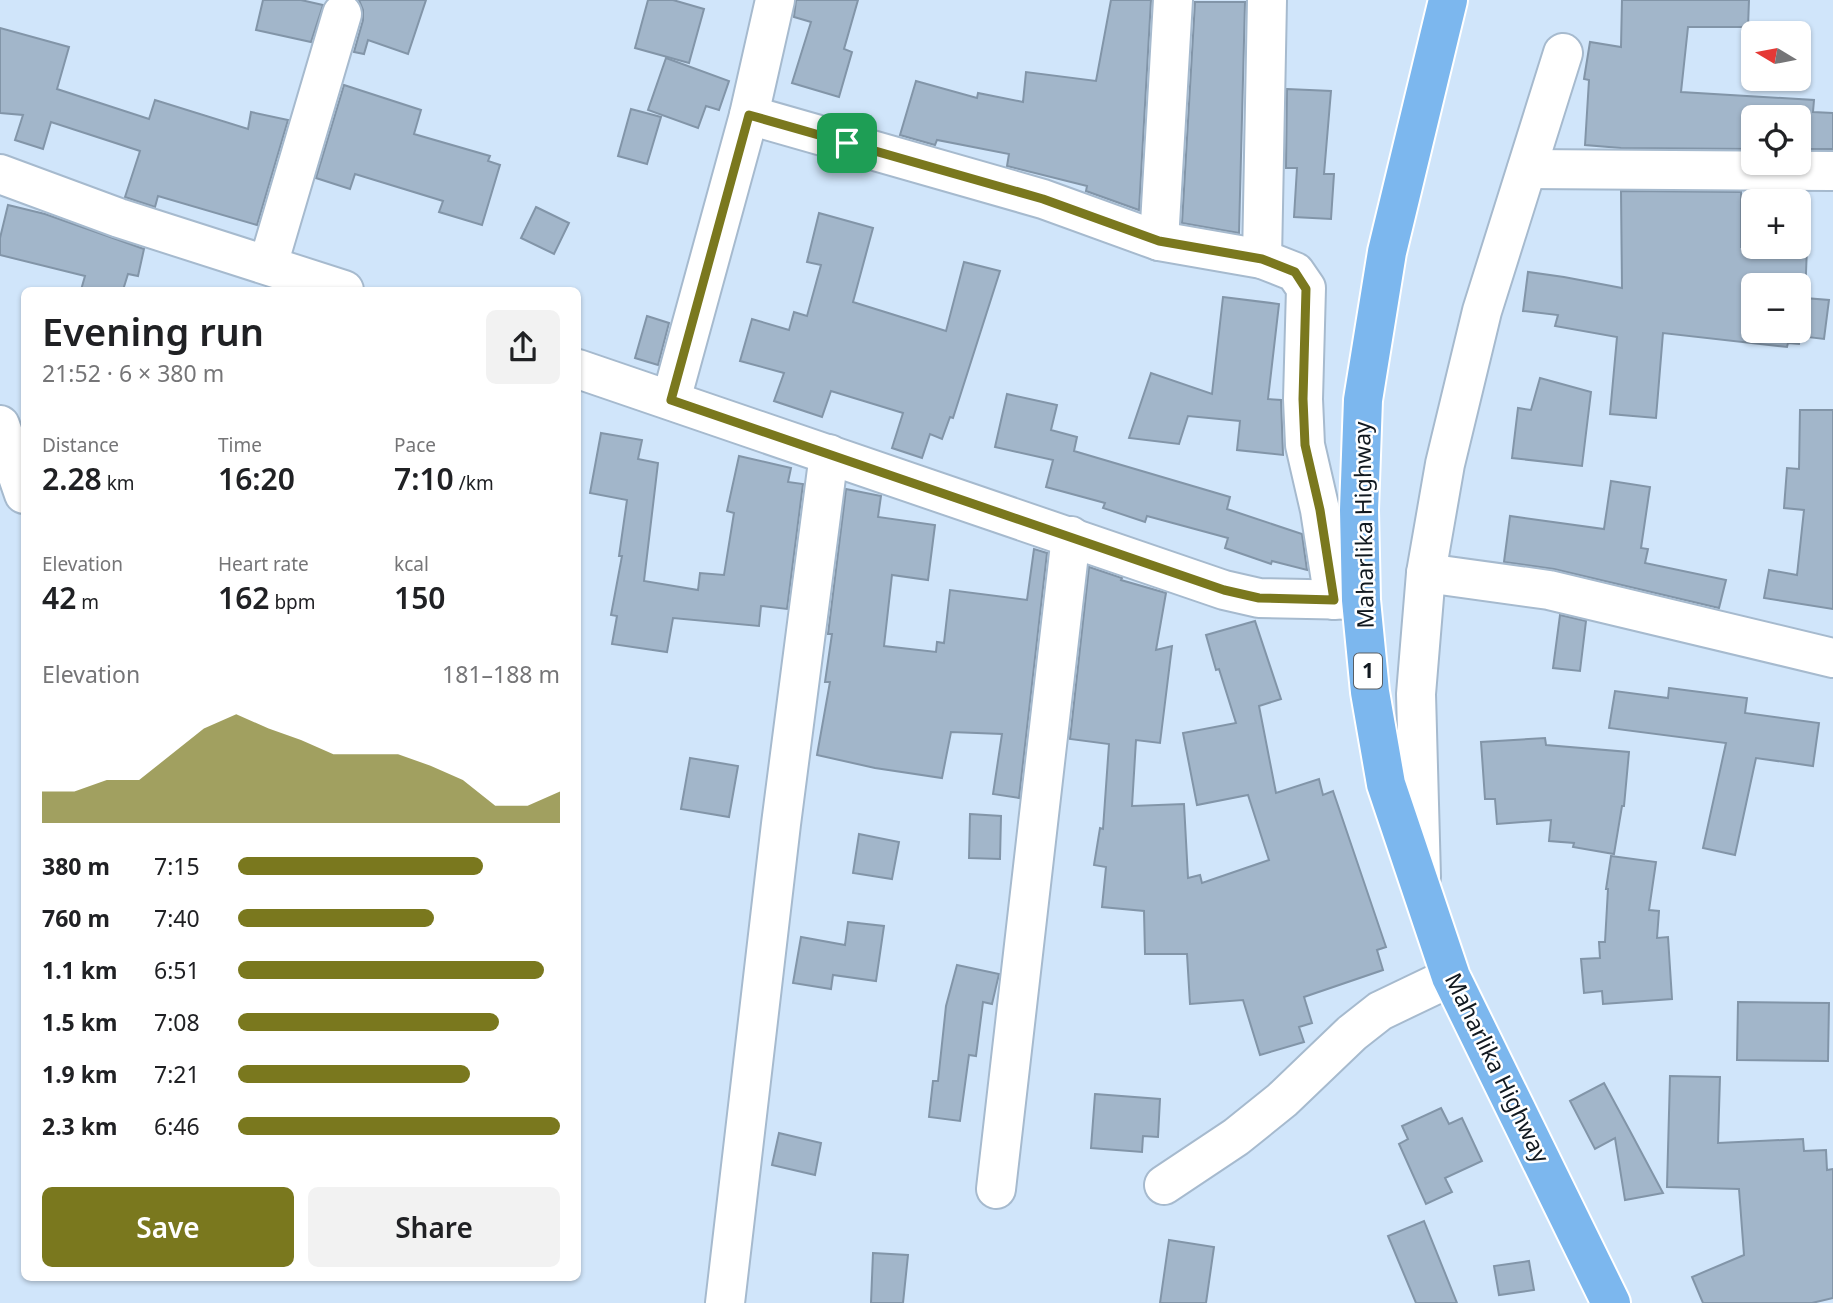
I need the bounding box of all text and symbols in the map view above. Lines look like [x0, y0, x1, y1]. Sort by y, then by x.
north arrow [1741, 21, 1811, 91]
map controls [1741, 21, 1811, 343]
button: locate [1741, 105, 1811, 175]
pin [817, 113, 877, 173]
icon: arrive [828, 124, 866, 162]
button: + [1741, 189, 1811, 259]
button: − [1741, 273, 1811, 343]
text: Evening run [42, 305, 264, 357]
button: share [486, 310, 560, 384]
text: 21:52 · 6 × 380 m [42, 357, 224, 389]
street label: Maharlika Highway [1345, 421, 1381, 629]
text: Distance [42, 432, 119, 458]
text: Time [218, 432, 262, 458]
text: Pace [394, 432, 436, 458]
text: 2.28 [42, 458, 102, 499]
text: 16:20 [218, 458, 295, 499]
text: 7:10 [394, 458, 454, 499]
text: km [102, 470, 135, 496]
text: /km [454, 470, 494, 496]
text: Elevation [42, 551, 123, 577]
text: Heart rate [218, 551, 309, 577]
text: kcal [394, 551, 429, 577]
text: 42 [42, 577, 76, 618]
text: 162 [218, 577, 269, 618]
text: 150 [394, 577, 445, 618]
text: m [76, 589, 99, 615]
text: bpm [269, 589, 316, 615]
road number: 1 [1354, 654, 1382, 688]
text: Elevation [42, 658, 140, 690]
text: 181–188 m [442, 658, 560, 690]
text: 380 m [42, 850, 110, 882]
text: 7:15 [154, 850, 200, 882]
text: 760 m [42, 902, 110, 934]
text: 7:40 [154, 902, 200, 934]
text: 1.1 km [42, 954, 117, 986]
text: 6:51 [154, 954, 200, 986]
street label: Maharlika Highway [1438, 967, 1558, 1168]
text: 1.5 km [42, 1006, 117, 1038]
text: 7:08 [154, 1006, 200, 1038]
text: 1.9 km [42, 1058, 117, 1090]
text: 7:21 [154, 1058, 200, 1090]
text: 2.3 km [42, 1110, 117, 1142]
text: 6:46 [154, 1110, 200, 1142]
button: Save [42, 1187, 294, 1267]
button: Share [308, 1187, 560, 1267]

